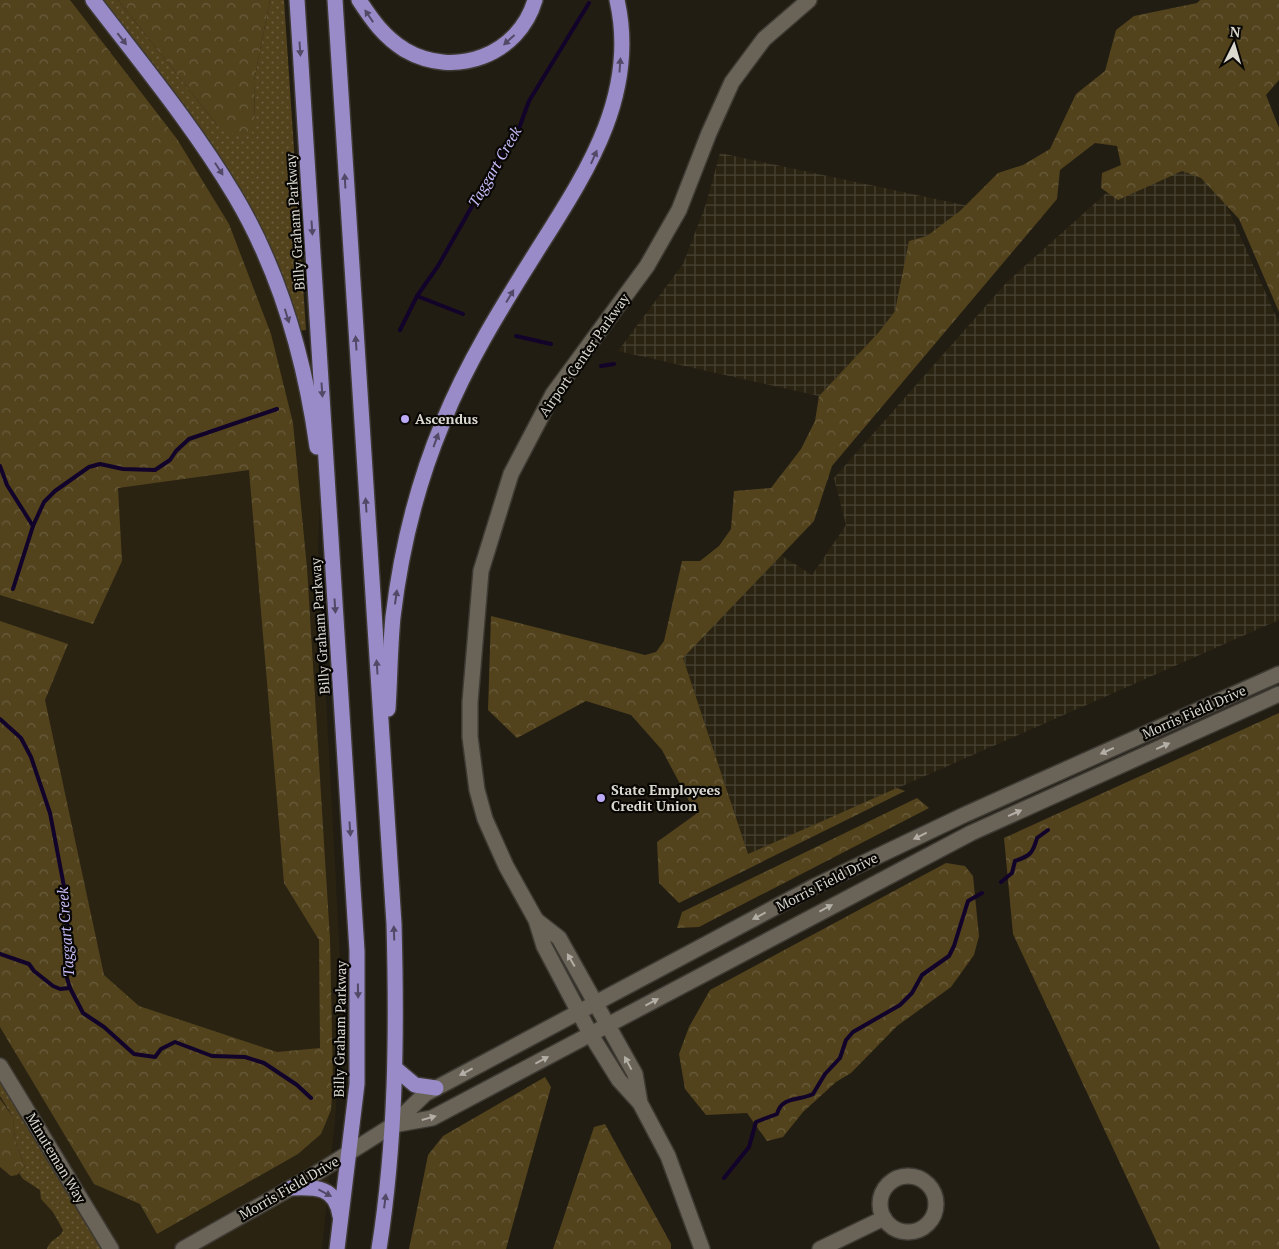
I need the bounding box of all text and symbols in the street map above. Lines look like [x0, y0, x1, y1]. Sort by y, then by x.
one-way arrow [364, 9, 374, 23]
north arrow [1209, 20, 1259, 70]
text: N [1229, 22, 1242, 42]
one-way arrow [117, 32, 128, 45]
one-way arrow [503, 35, 516, 46]
one-way arrow [296, 41, 304, 57]
one-way arrow [616, 56, 624, 72]
water label: Taggart Creek [463, 122, 526, 211]
one-way arrow [590, 150, 598, 164]
street label: Billy Graham Parkway [280, 152, 309, 291]
one-way arrow [214, 163, 223, 176]
one-way arrow [341, 172, 349, 188]
one-way arrow [308, 221, 316, 237]
one-way arrow [505, 289, 514, 302]
street label: Airport Center Parkway [534, 289, 634, 420]
one-way arrow [284, 309, 292, 324]
one-way arrow [351, 334, 359, 350]
one-way arrow [319, 383, 327, 399]
place label: Ascendus [415, 409, 478, 428]
marker: Ascendus [399, 413, 411, 425]
one-way arrow [432, 432, 440, 447]
one-way arrow [362, 497, 370, 513]
street label: Billy Graham Parkway [305, 556, 334, 695]
one-way arrow [392, 589, 400, 605]
one-way arrow [331, 598, 339, 614]
one-way arrow [373, 659, 381, 675]
street label: Morris Field Drive [1139, 680, 1249, 743]
one-way arrow [1156, 742, 1170, 750]
one-way arrow [1100, 747, 1114, 755]
place label: State Employees Credit Union [611, 780, 720, 815]
marker: State Employees Credit Union [595, 792, 607, 804]
one-way arrow [1008, 808, 1022, 816]
one-way arrow [346, 821, 354, 837]
one-way arrow [913, 832, 927, 840]
street label: Morris Field Drive [773, 848, 881, 915]
water label: Taggart Creek [52, 886, 78, 978]
one-way arrow [818, 904, 833, 912]
one-way arrow [751, 912, 766, 920]
one-way arrow [390, 925, 398, 941]
one-way arrow [567, 953, 576, 967]
street label: Billy Graham Parkway [329, 959, 350, 1098]
one-way arrow [354, 984, 362, 1000]
one-way arrow [645, 998, 659, 1006]
one-way arrow [624, 1055, 632, 1070]
one-way arrow [535, 1056, 550, 1064]
one-way arrow [459, 1068, 473, 1076]
street label: Minuteman Way [22, 1109, 91, 1207]
one-way arrow [421, 1114, 437, 1122]
street label: Morris Field Drive [236, 1151, 342, 1224]
one-way arrow [318, 1189, 333, 1197]
one-way arrow [381, 1192, 389, 1208]

